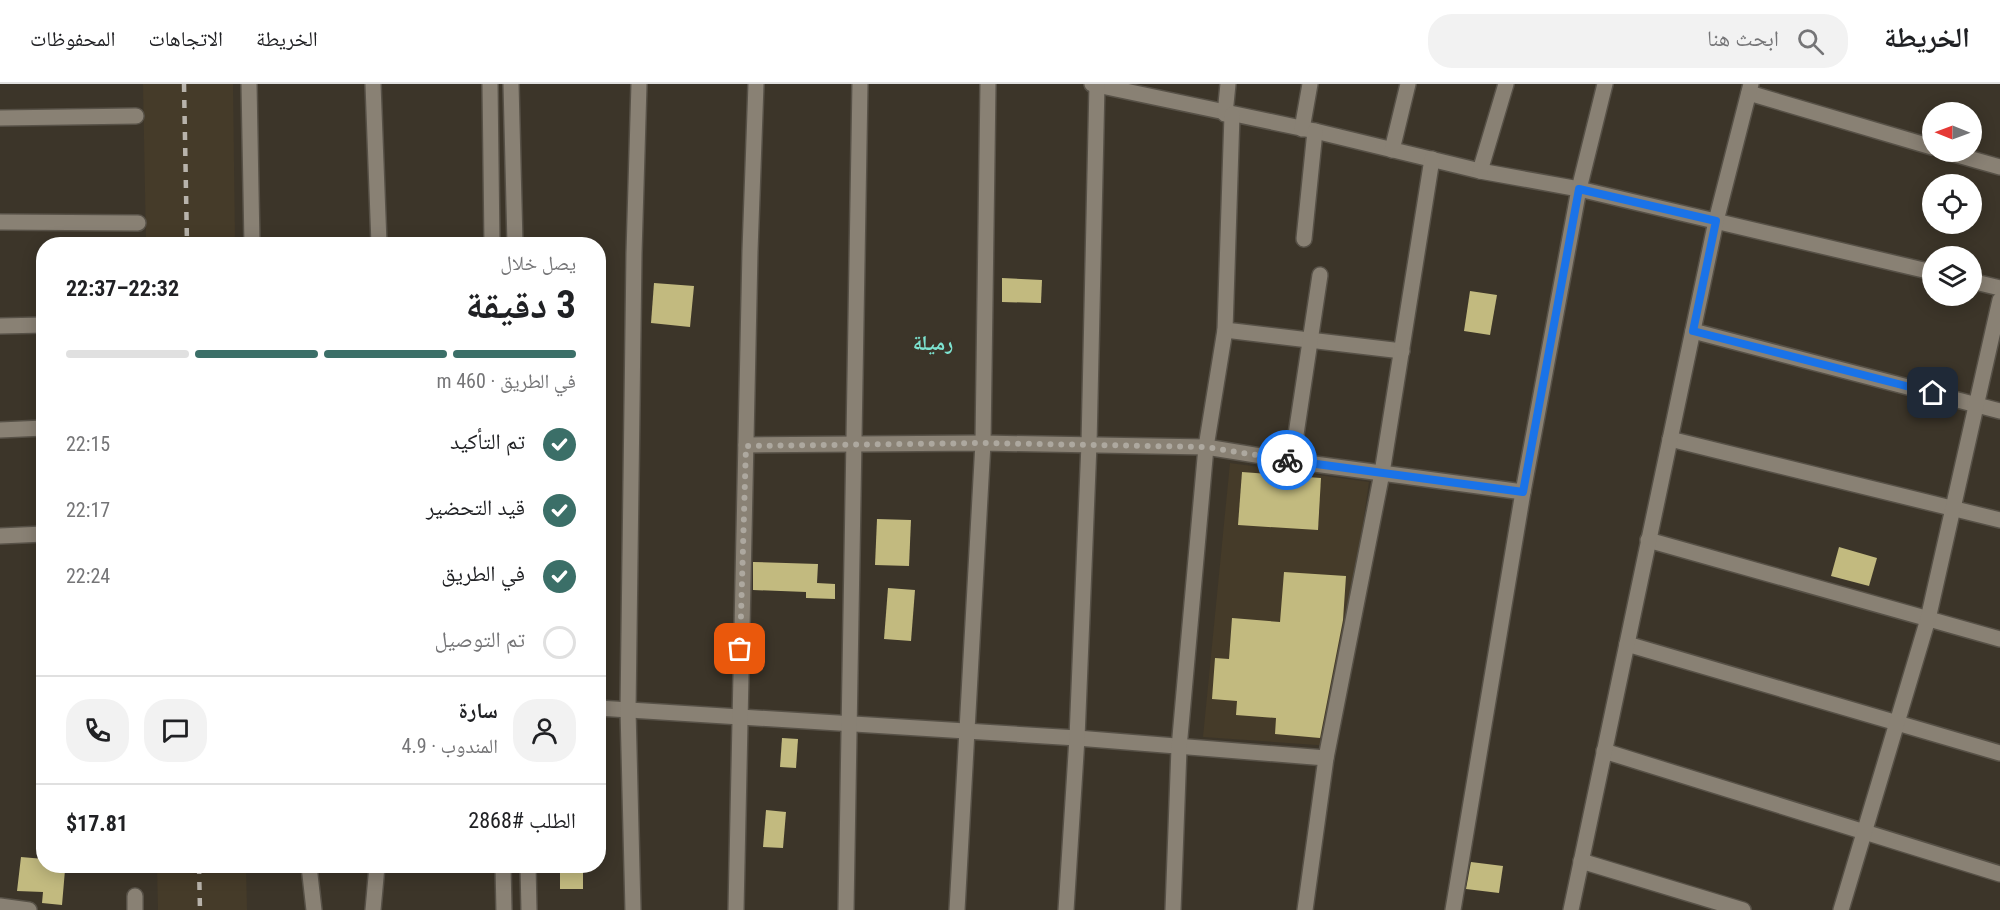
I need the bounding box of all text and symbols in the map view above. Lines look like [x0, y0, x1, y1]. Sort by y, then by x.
search box [1428, 14, 1848, 68]
text: الخريطة [1884, 21, 1970, 54]
icon: search [1794, 25, 1827, 58]
text: ابحث هنا [1707, 26, 1779, 51]
text: المحفوظات [30, 27, 115, 51]
text: الاتجاهات [148, 27, 223, 51]
text: الخريطة [256, 27, 318, 51]
north arrow [1922, 102, 1982, 162]
map controls [1922, 102, 1982, 306]
button: locate [1922, 174, 1982, 234]
button: layers [1922, 246, 1982, 306]
text: يصل خلال [500, 251, 576, 275]
text: 22:32–22:37 [66, 276, 179, 301]
text: 3 دقيقة [465, 282, 576, 328]
district label: رميلة [913, 331, 953, 355]
pin [1907, 367, 1958, 418]
text: في الطريق · 460 m [437, 369, 576, 393]
icon: home [1916, 376, 1949, 409]
icon: check [543, 428, 576, 461]
text: تم التأكيد [450, 429, 525, 454]
courier [1257, 430, 1317, 490]
text: 22:15 [66, 432, 110, 456]
icon: bike [1271, 444, 1304, 477]
icon: check [543, 494, 576, 527]
text: قيد التحضير [426, 495, 525, 520]
text: 22:17 [66, 498, 110, 522]
icon: check [543, 560, 576, 593]
text: في الطريق [441, 561, 525, 586]
text: 22:24 [66, 564, 110, 588]
pin [714, 623, 765, 674]
text: تم التوصيل [434, 627, 525, 652]
icon: bag [723, 632, 756, 665]
text: سارة [459, 698, 498, 723]
button: phone [66, 699, 129, 762]
button: chat [144, 699, 207, 762]
button: person [513, 699, 576, 762]
text: المندوب · 4.9 [402, 734, 498, 758]
text: الطلب #2868 [468, 808, 576, 833]
text: $17.81 [66, 811, 128, 836]

